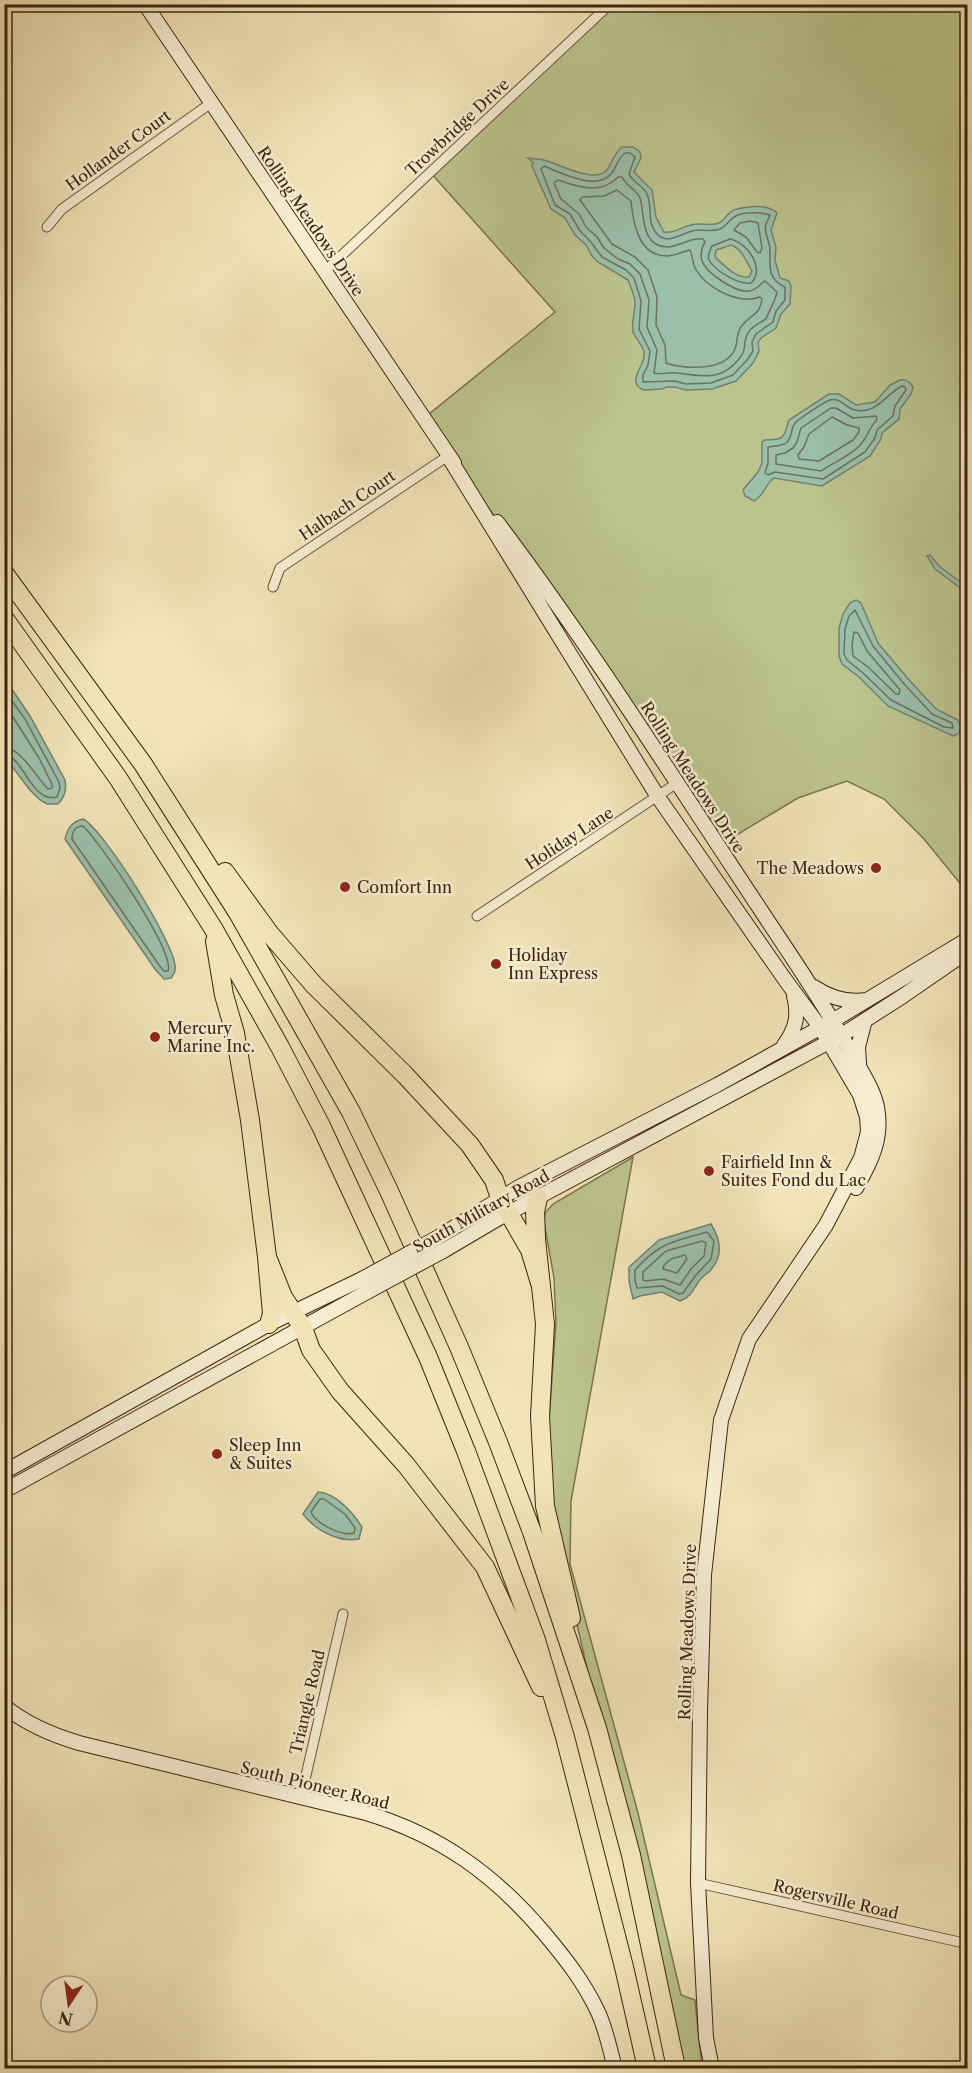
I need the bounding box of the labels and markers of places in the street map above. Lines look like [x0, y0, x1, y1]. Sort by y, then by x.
place label: The Meadows [757, 858, 864, 878]
marker: The Meadows [869, 861, 883, 875]
place label: Comfort Inn [357, 877, 452, 897]
marker: Comfort Inn [338, 880, 352, 894]
place label: Holiday Inn Express [508, 945, 598, 983]
marker: Holiday Inn Express [489, 957, 503, 971]
place label: Mercury Marine Inc. [167, 1018, 255, 1056]
marker: Mercury Marine Inc. [148, 1030, 162, 1044]
place label: Fairfield Inn & Suites Fond du Lac [721, 1152, 866, 1190]
marker: Fairfield Inn & Suites Fond du Lac [702, 1164, 716, 1178]
place label: Sleep Inn & Suites [229, 1435, 301, 1473]
marker: Sleep Inn & Suites [210, 1447, 224, 1461]

